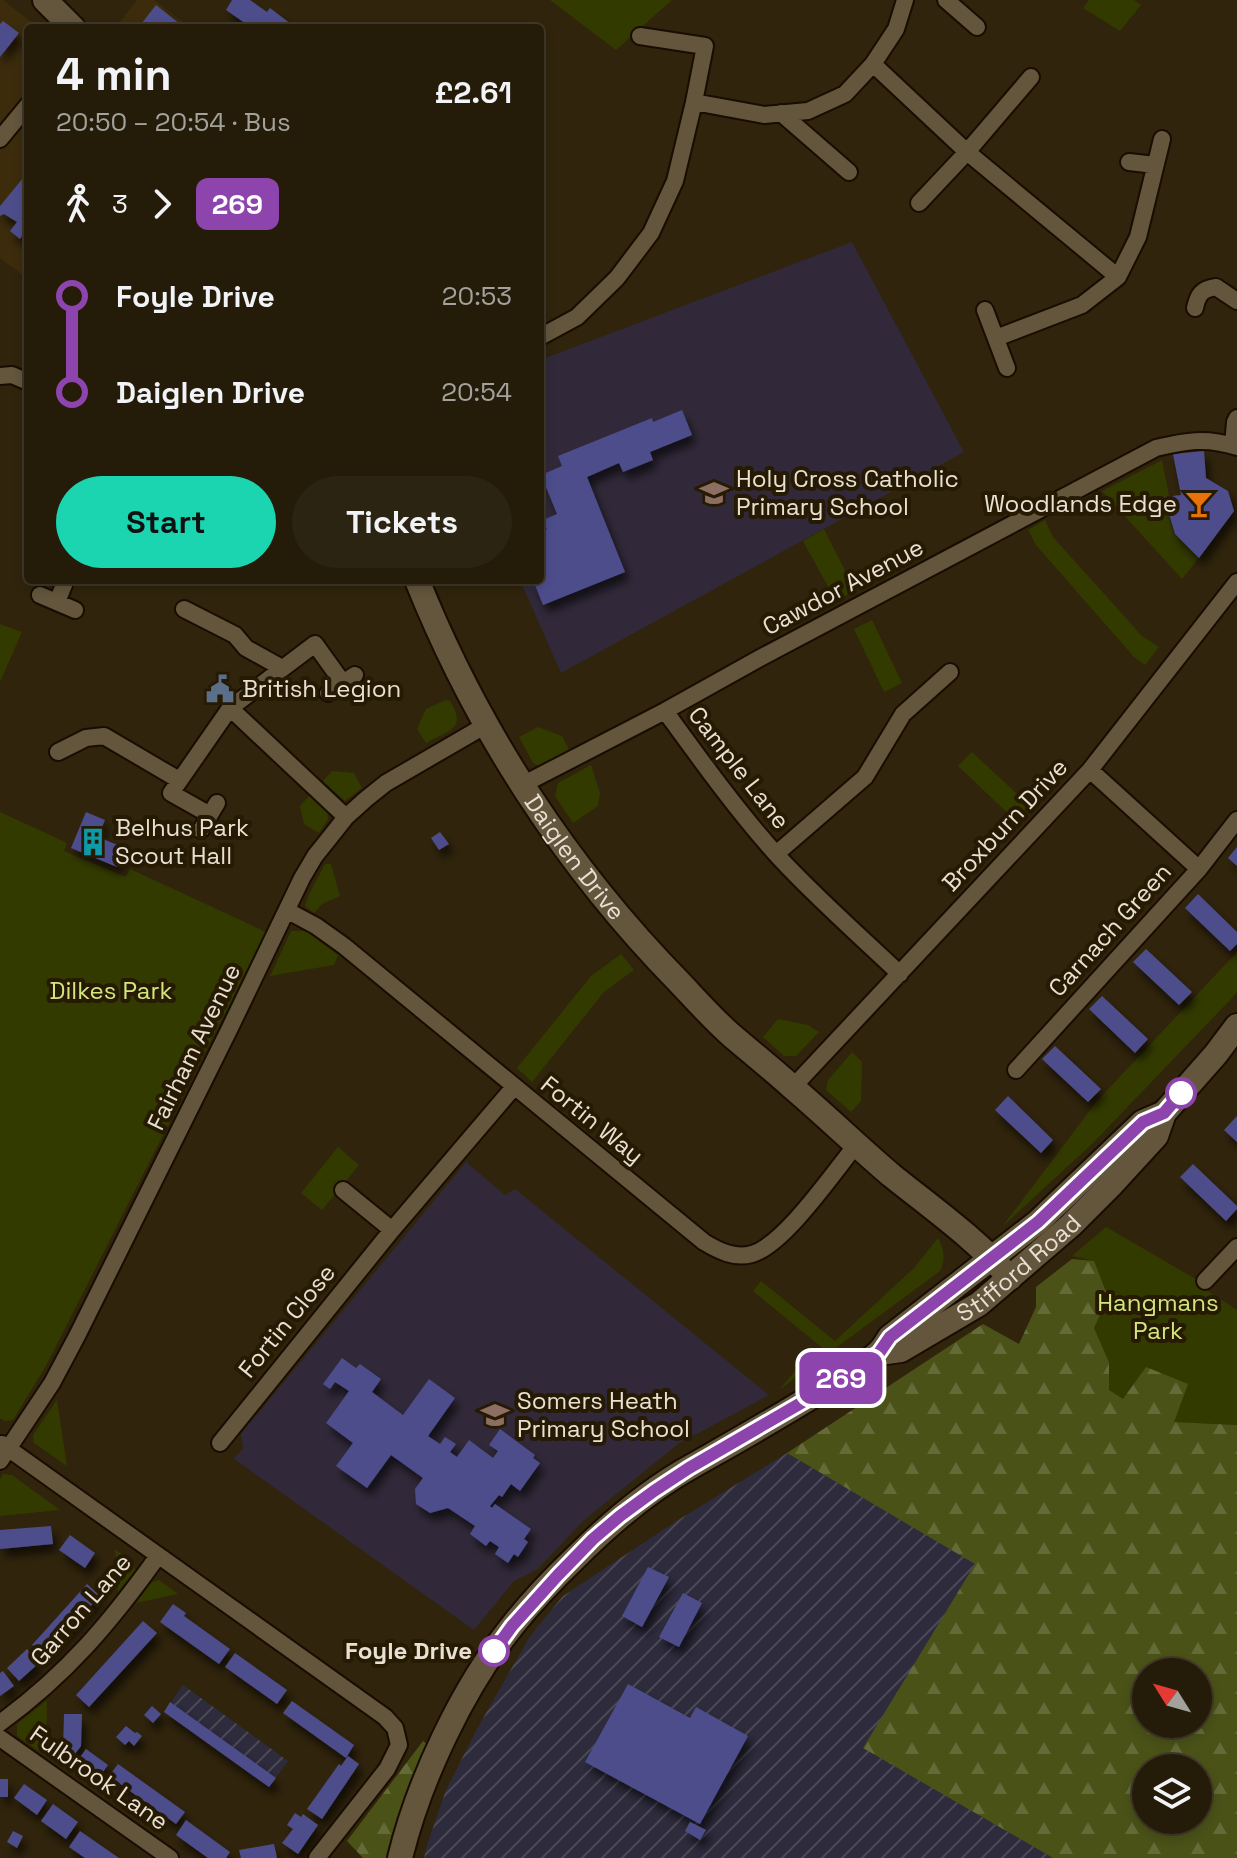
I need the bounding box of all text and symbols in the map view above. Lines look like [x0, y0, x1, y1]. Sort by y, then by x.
text: 4 min [56, 47, 172, 103]
text: £2.61 [434, 73, 512, 112]
text: 20:50 – 20:54 · Bus [56, 105, 291, 139]
icon: walk [56, 182, 100, 226]
icon: forward [140, 182, 184, 226]
text: 269 [212, 186, 263, 222]
text: 3 [112, 187, 128, 221]
text: Foyle Drive [116, 277, 275, 316]
text: 20:53 [442, 279, 512, 313]
text: Daiglen Drive [116, 373, 305, 412]
text: 20:54 [441, 375, 512, 409]
place label: Holy Cross Catholic Primary School [736, 463, 959, 522]
button: Start [56, 476, 276, 568]
button: Tickets [292, 476, 512, 568]
school or university icon: Holy Cross Catholic Primary School [699, 478, 729, 508]
place label: Woodlands Edge [984, 488, 1177, 519]
bar icon: Woodlands Edge [1184, 489, 1214, 519]
street label: Cawdor Avenue [757, 531, 929, 642]
place label: British Legion [242, 673, 401, 704]
public building icon: British Legion [205, 674, 235, 704]
street label: Cample Lane [682, 700, 797, 835]
street label: Broxburn Drive [935, 752, 1074, 898]
street label: Daiglen Drive [518, 788, 632, 927]
place label: Belhus Park Scout Hall [115, 812, 249, 871]
building icon: Belhus Park Scout Hall [78, 827, 108, 857]
street label: Carnach Green [1041, 856, 1178, 1003]
street label: Fairham Avenue [140, 959, 247, 1135]
park label: Dilkes Park [50, 975, 173, 1006]
street label: Fortin Way [535, 1069, 650, 1170]
unlabelled marker [1166, 1078, 1196, 1108]
street label: Stifford Road [951, 1208, 1088, 1329]
street label: Fortin Close [231, 1258, 342, 1384]
park label: Hangmans Park [1097, 1287, 1219, 1346]
line badge: 269 [795, 1352, 887, 1404]
text: 269 [815, 1360, 867, 1396]
place label: Somers Heath Primary School [517, 1385, 690, 1444]
school or university icon: Somers Heath Primary School [480, 1400, 510, 1430]
street label: Garron Lane [23, 1547, 138, 1672]
place label: Foyle Drive [345, 1635, 472, 1666]
marker: Foyle Drive [479, 1636, 509, 1666]
north arrow [1132, 1658, 1212, 1738]
map controls [1132, 1658, 1212, 1834]
street label: Fulbrook Lane [24, 1718, 175, 1837]
button: layers [1132, 1754, 1212, 1834]

